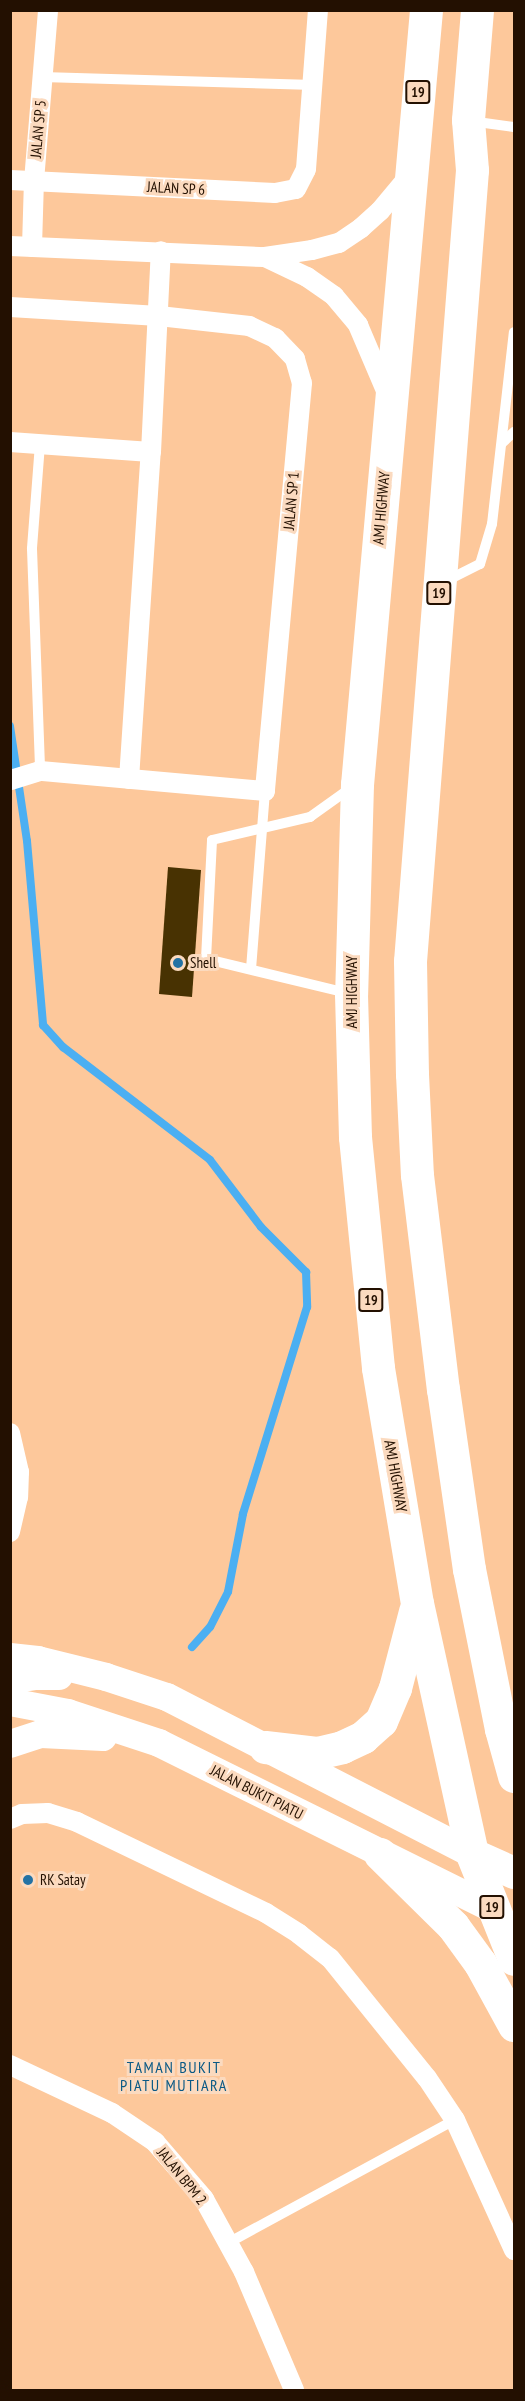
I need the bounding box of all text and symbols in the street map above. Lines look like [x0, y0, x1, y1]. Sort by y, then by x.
road number: 19 [404, 81, 432, 103]
street label: JALAN SP 5 [26, 99, 50, 159]
street label: JALAN SP 6 [146, 177, 206, 199]
street label: JALAN SP 1 [279, 471, 303, 531]
street label: AMJ HIGHWAY [369, 471, 393, 545]
road number: 19 [426, 582, 452, 604]
place label: Shell [190, 954, 216, 972]
street label: AMJ HIGHWAY [343, 955, 361, 1029]
marker: Shell [171, 956, 185, 970]
road number: 19 [358, 1289, 385, 1311]
street label: AMJ HIGHWAY [381, 1438, 411, 1514]
street label: JALAN BUKIT PIATU [207, 1761, 307, 1823]
place label: RK Satay [40, 1871, 86, 1889]
marker: RK Satay [21, 1873, 35, 1887]
road number: 19 [478, 1896, 506, 1918]
district label: TAMAN BUKIT PIATU MUTIARA [120, 2057, 228, 2095]
street label: JALAN BPM 2 [153, 2144, 211, 2208]

